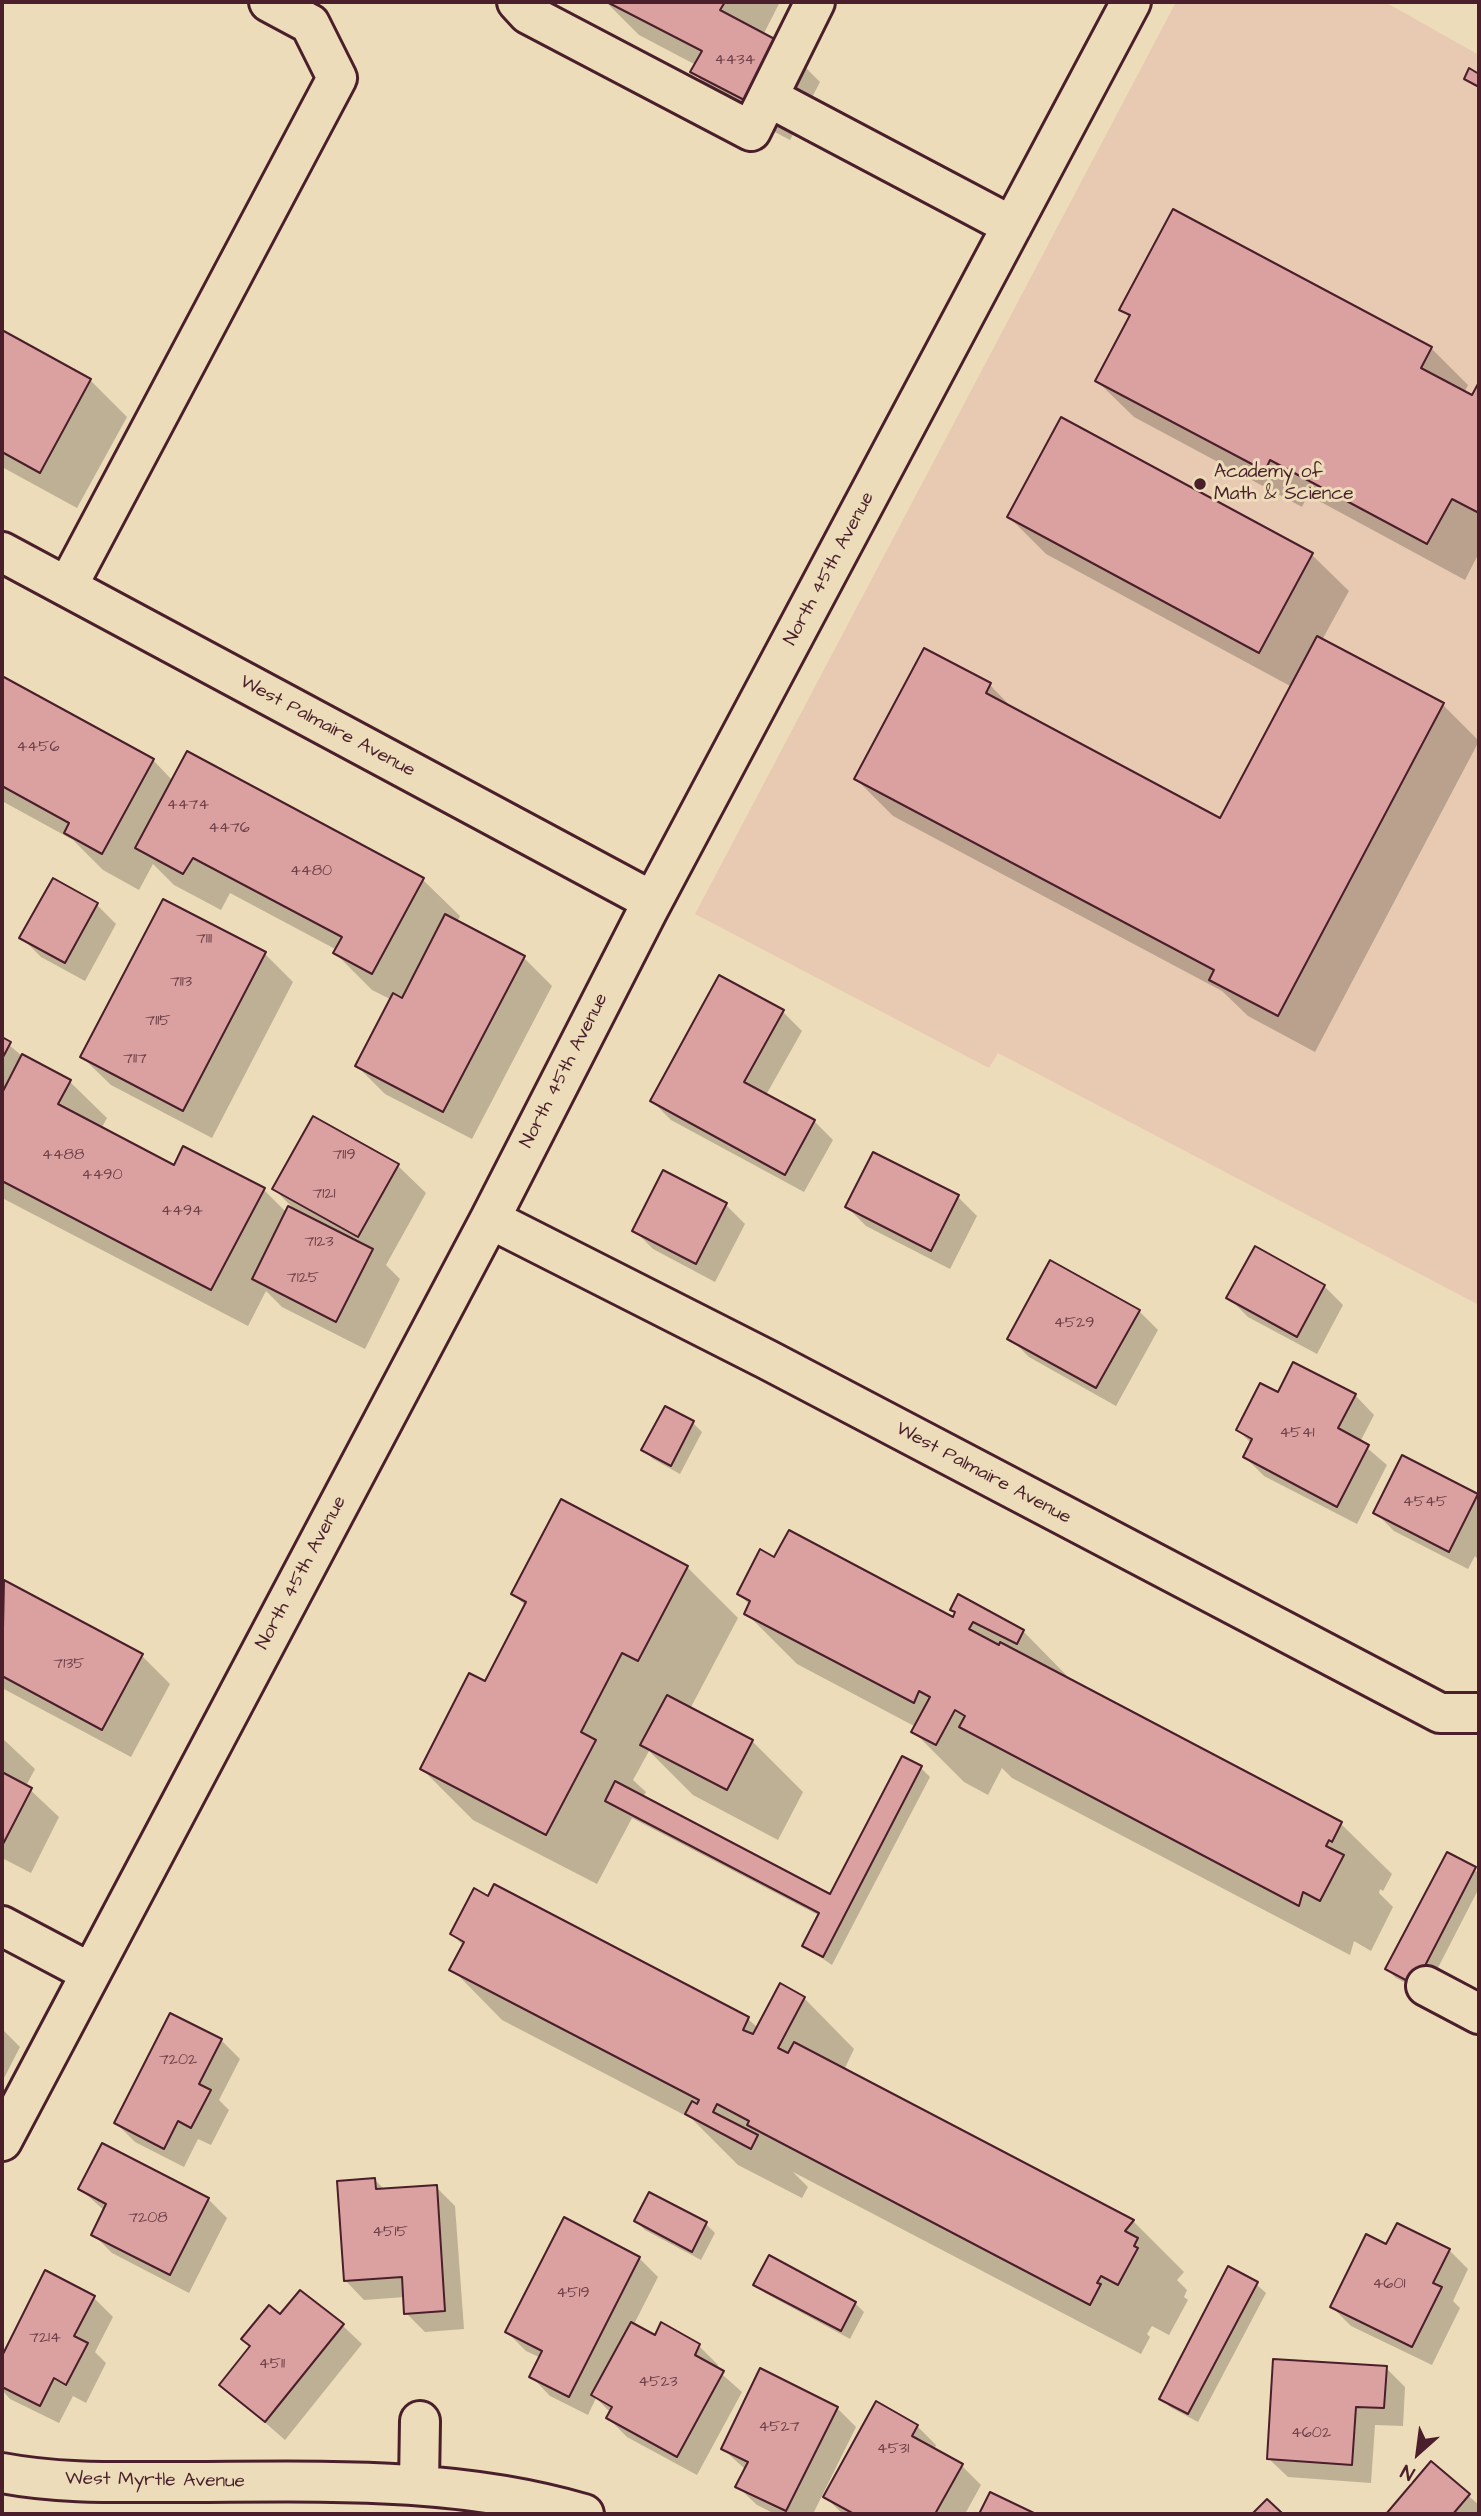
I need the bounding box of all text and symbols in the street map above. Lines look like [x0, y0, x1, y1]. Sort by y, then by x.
house number: 4434 [715, 51, 755, 71]
place label: Academy of Math & Science [1214, 462, 1354, 506]
marker: Academy of Math & Science [1192, 476, 1208, 492]
street label: North 45th Avenue [780, 488, 880, 650]
street label: West Palmaire Avenue [235, 671, 419, 783]
house number: 4456 [16, 738, 60, 758]
house number: 4474 [167, 796, 209, 816]
house number: 4476 [208, 819, 250, 839]
house number: 4480 [290, 862, 332, 882]
house number: 7111 [196, 930, 212, 950]
house number: 7113 [170, 973, 192, 993]
street label: North 45th Avenue [516, 990, 614, 1152]
house number: 7115 [145, 1012, 171, 1032]
house number: 7117 [123, 1050, 147, 1070]
house number: 4488 [42, 1146, 84, 1166]
house number: 7119 [332, 1146, 356, 1166]
house number: 4490 [82, 1166, 122, 1186]
house number: 7121 [312, 1185, 336, 1205]
house number: 4494 [161, 1202, 203, 1222]
house number: 7123 [304, 1233, 334, 1253]
house number: 7125 [287, 1269, 319, 1289]
house number: 4529 [1054, 1314, 1094, 1334]
street label: West Palmaire Avenue [891, 1418, 1075, 1530]
house number: 4541 [1279, 1424, 1315, 1444]
street label: North 45th Avenue [252, 1492, 352, 1654]
house number: 4545 [1403, 1493, 1447, 1513]
house number: 7135 [53, 1655, 85, 1675]
house number: 7202 [159, 2051, 197, 2071]
house number: 7208 [128, 2209, 168, 2229]
house number: 4515 [372, 2223, 408, 2243]
house number: 4601 [1372, 2275, 1406, 2295]
house number: 4519 [556, 2284, 590, 2304]
house number: 7214 [29, 2329, 61, 2349]
house number: 4511 [259, 2355, 285, 2375]
house number: 4523 [638, 2373, 678, 2393]
house number: 4527 [758, 2418, 800, 2438]
north arrow [1383, 2418, 1453, 2488]
house number: 4602 [1291, 2424, 1331, 2444]
house number: 4531 [877, 2440, 909, 2460]
text: N [1396, 2457, 1420, 2487]
street label: West Myrtle Avenue [65, 2468, 245, 2494]

